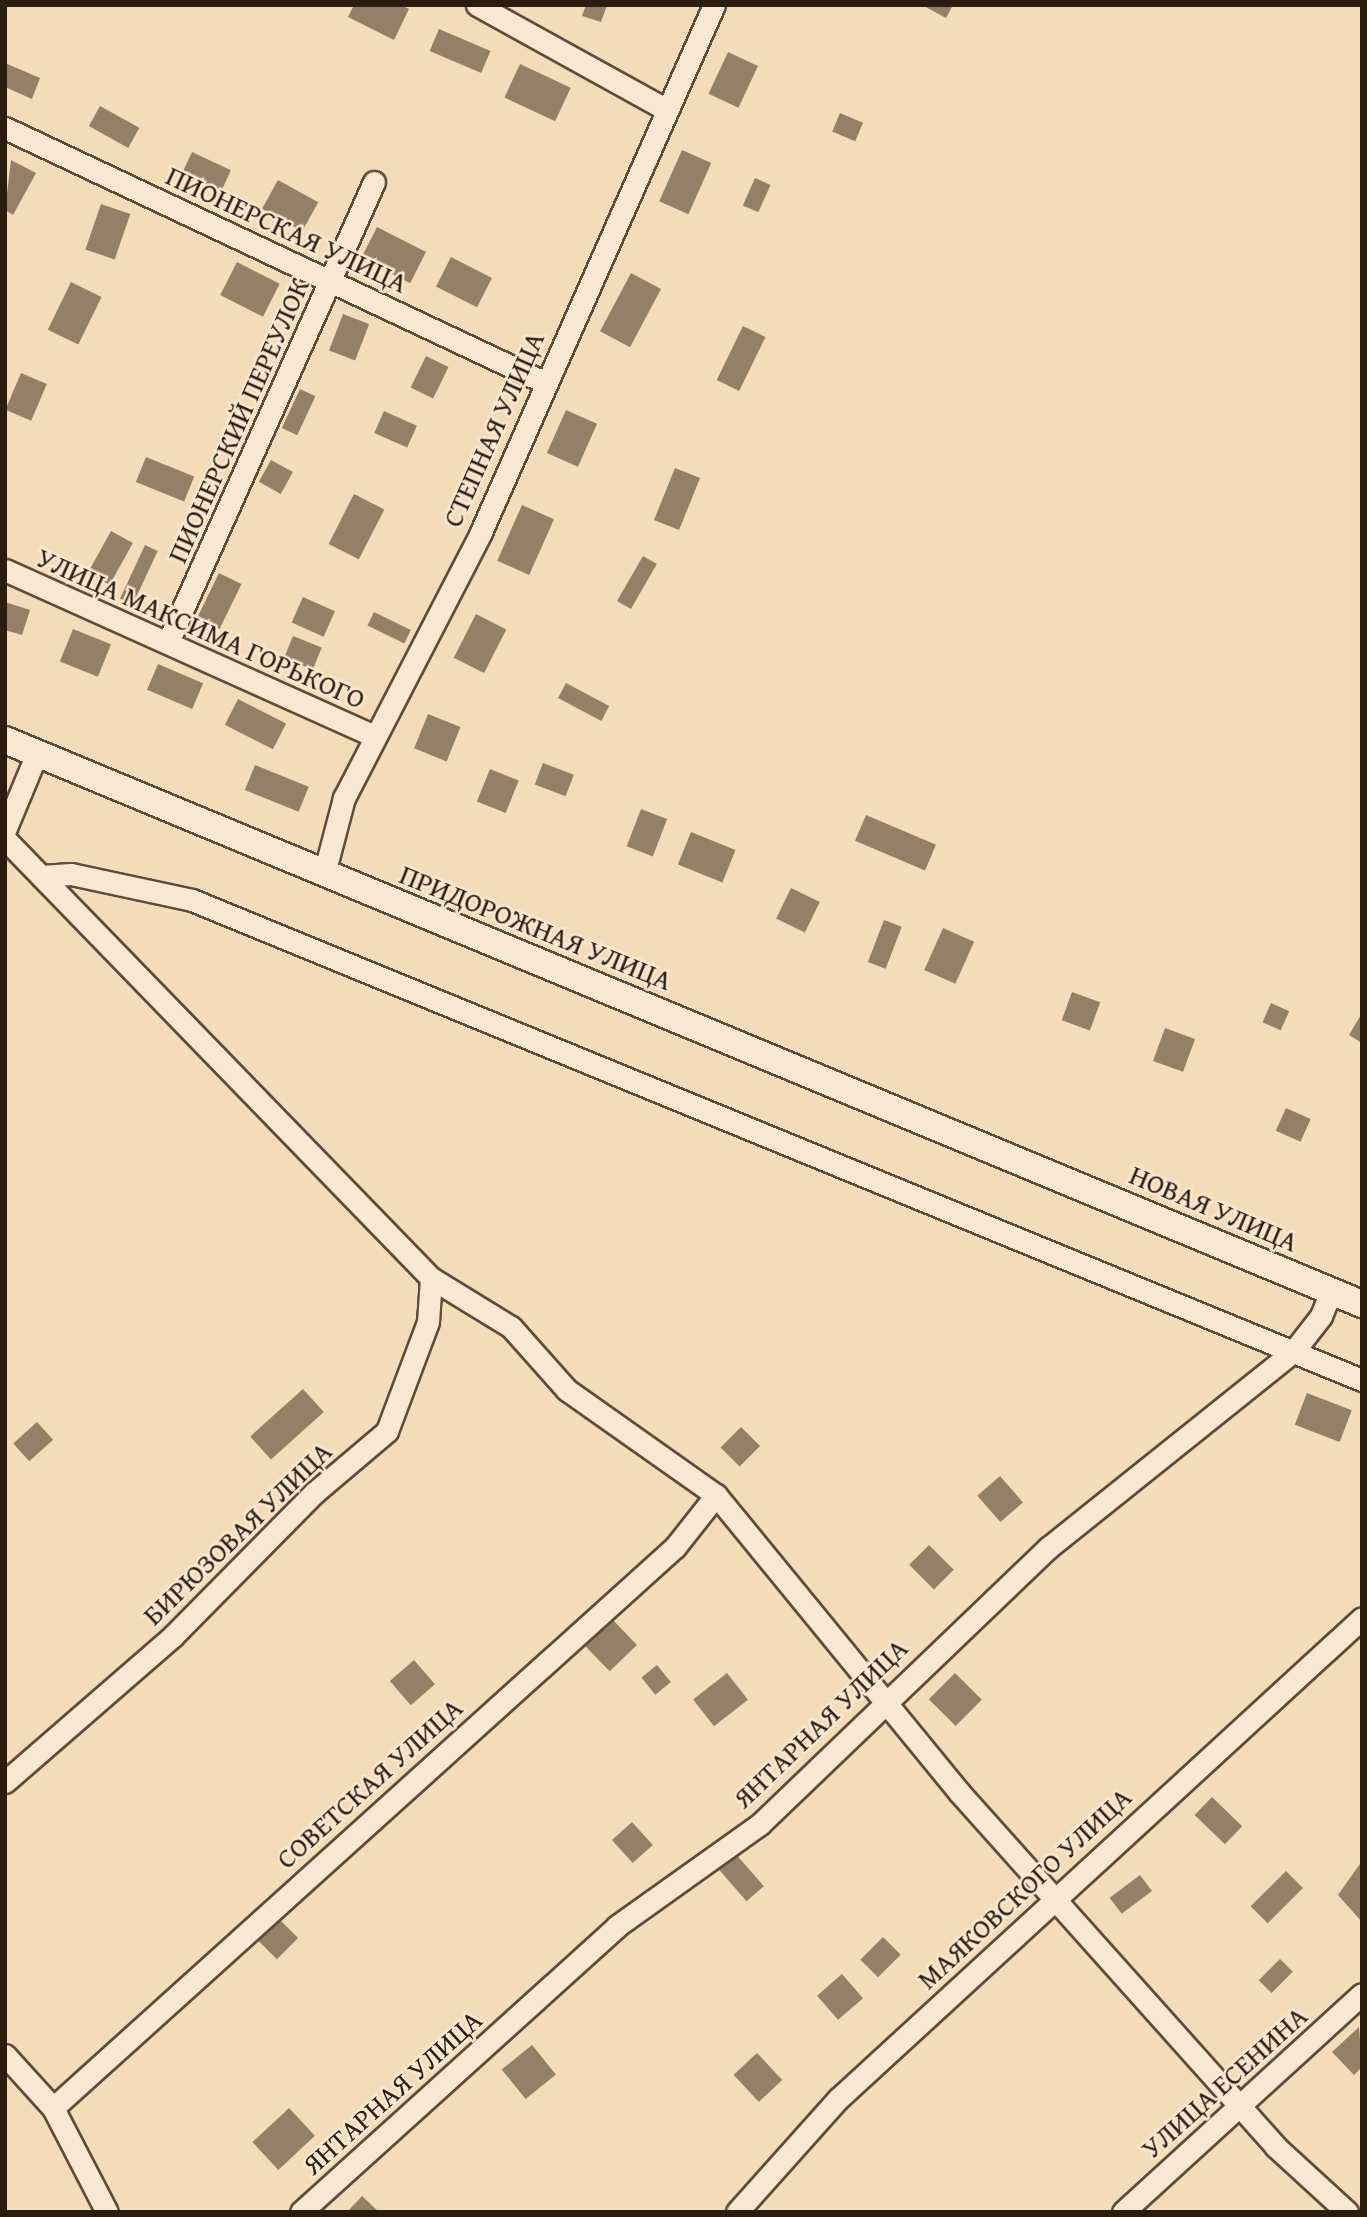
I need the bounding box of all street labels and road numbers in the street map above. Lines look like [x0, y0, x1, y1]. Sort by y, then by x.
street label: ПИОНЕРСКАЯ УЛИЦА [161, 158, 413, 300]
street label: ПИОНЕРСКИЙ ПЕРЕУЛОК [160, 272, 316, 568]
street label: СТЕПНАЯ УЛИЦА [435, 326, 551, 532]
street label: УЛИЦА МАКСИМА ГОРЬКОГО [31, 540, 371, 716]
street label: ПРИДОРОЖНАЯ УЛИЦА [395, 857, 677, 997]
street label: НОВАЯ УЛИЦА [1125, 1157, 1303, 1259]
street label: БИРЮЗОВАЯ УЛИЦА [136, 1434, 338, 1632]
street label: ЯНТАРНАЯ УЛИЦА [726, 1631, 914, 1815]
street label: СОВЕТСКАЯ УЛИЦА [269, 1691, 469, 1875]
street label: МАЯКОВСКОГО УЛИЦА [910, 1780, 1138, 1996]
street label: УЛИЦА ЕСЕНИНА [1134, 1999, 1314, 2165]
street label: ЯНТАРНАЯ УЛИЦА [295, 2003, 489, 2181]

